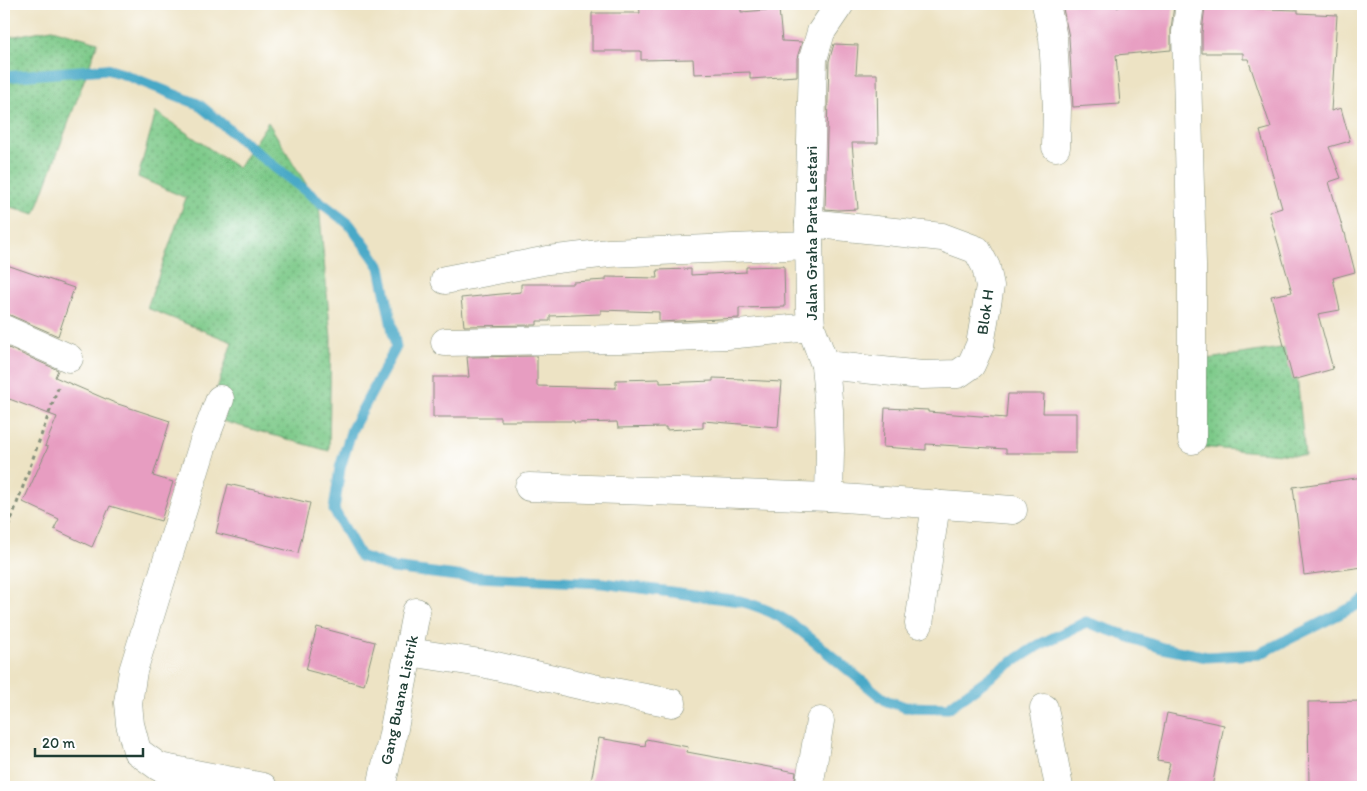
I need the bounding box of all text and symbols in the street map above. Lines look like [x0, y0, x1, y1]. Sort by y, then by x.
street label: Jalan Graha Parta Lestari [802, 146, 821, 320]
street label: Blok H [972, 288, 998, 336]
street label: Gang Buana Listrik [376, 633, 422, 767]
scale bar [35, 726, 142, 758]
text: 20 m [42, 734, 76, 752]

